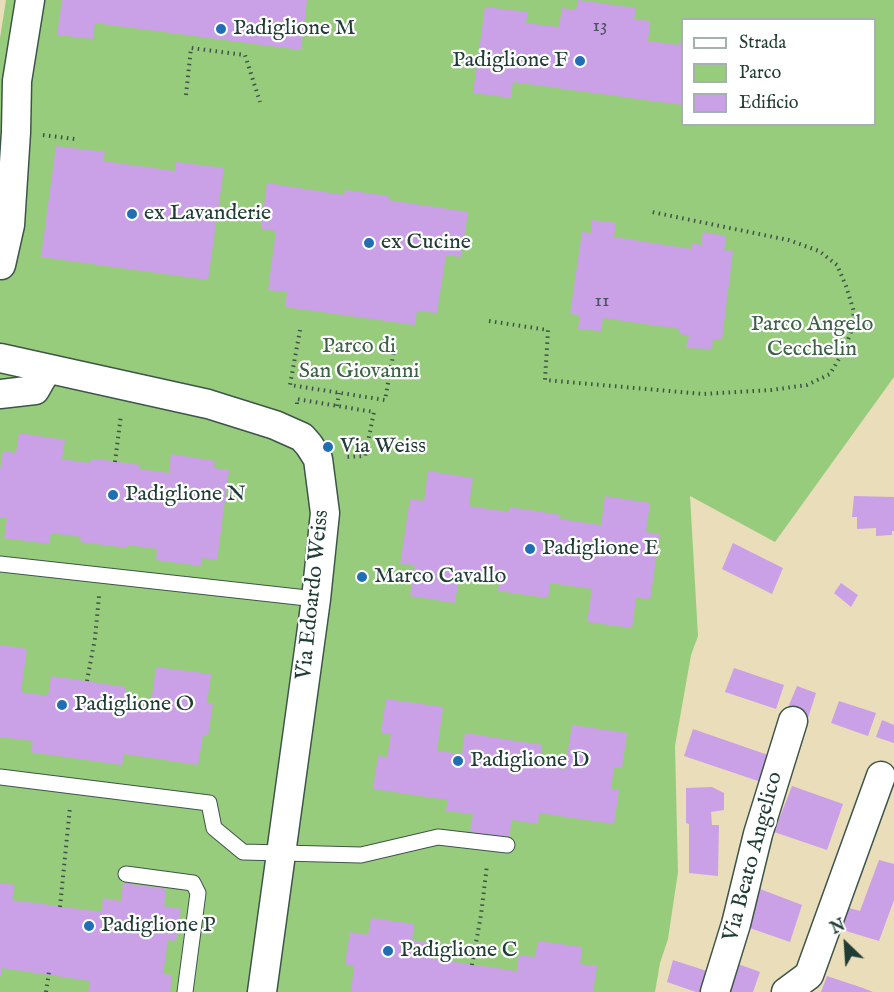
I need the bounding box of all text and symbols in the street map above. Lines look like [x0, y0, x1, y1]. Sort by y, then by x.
house number: 13 [593, 15, 607, 39]
place label: Padiglione M [233, 16, 356, 42]
legend [681, 18, 876, 126]
marker: Padiglione M [214, 22, 228, 36]
text: Strada [739, 32, 786, 55]
place label: Padiglione F [452, 48, 568, 74]
marker: Padiglione F [573, 54, 587, 68]
text: Parco [739, 62, 781, 85]
text: Edificio [739, 92, 799, 115]
place label: ex Lavanderie [144, 201, 271, 227]
marker: ex Lavanderie [125, 207, 139, 221]
place label: ex Cucine [381, 230, 471, 256]
marker: ex Cucine [362, 236, 376, 250]
house number: 11 [595, 290, 609, 314]
park label: Parco Angelo Cecchelin [751, 312, 873, 364]
park label: Parco di San Giovanni [299, 334, 419, 386]
place label: Via Weiss [340, 434, 426, 460]
marker: Via Weiss [321, 440, 335, 454]
place label: Padiglione N [125, 482, 246, 508]
marker: Padiglione N [106, 488, 120, 502]
street label: Via Edoardo Weiss [292, 509, 336, 681]
place label: Padiglione E [542, 536, 659, 562]
marker: Padiglione E [523, 542, 537, 556]
place label: Marco Cavallo [374, 564, 506, 590]
marker: Marco Cavallo [355, 570, 369, 584]
place label: Padiglione O [74, 692, 194, 718]
marker: Padiglione O [55, 698, 69, 712]
place label: Padiglione D [470, 748, 589, 774]
marker: Padiglione D [451, 754, 465, 768]
street label: Via Beato Angelico [719, 769, 789, 945]
place label: Padiglione P [101, 913, 216, 939]
north arrow [816, 914, 876, 974]
text: N [828, 916, 849, 940]
marker: Padiglione P [82, 919, 96, 933]
place label: Padiglione C [400, 938, 518, 964]
marker: Padiglione C [381, 944, 395, 958]

